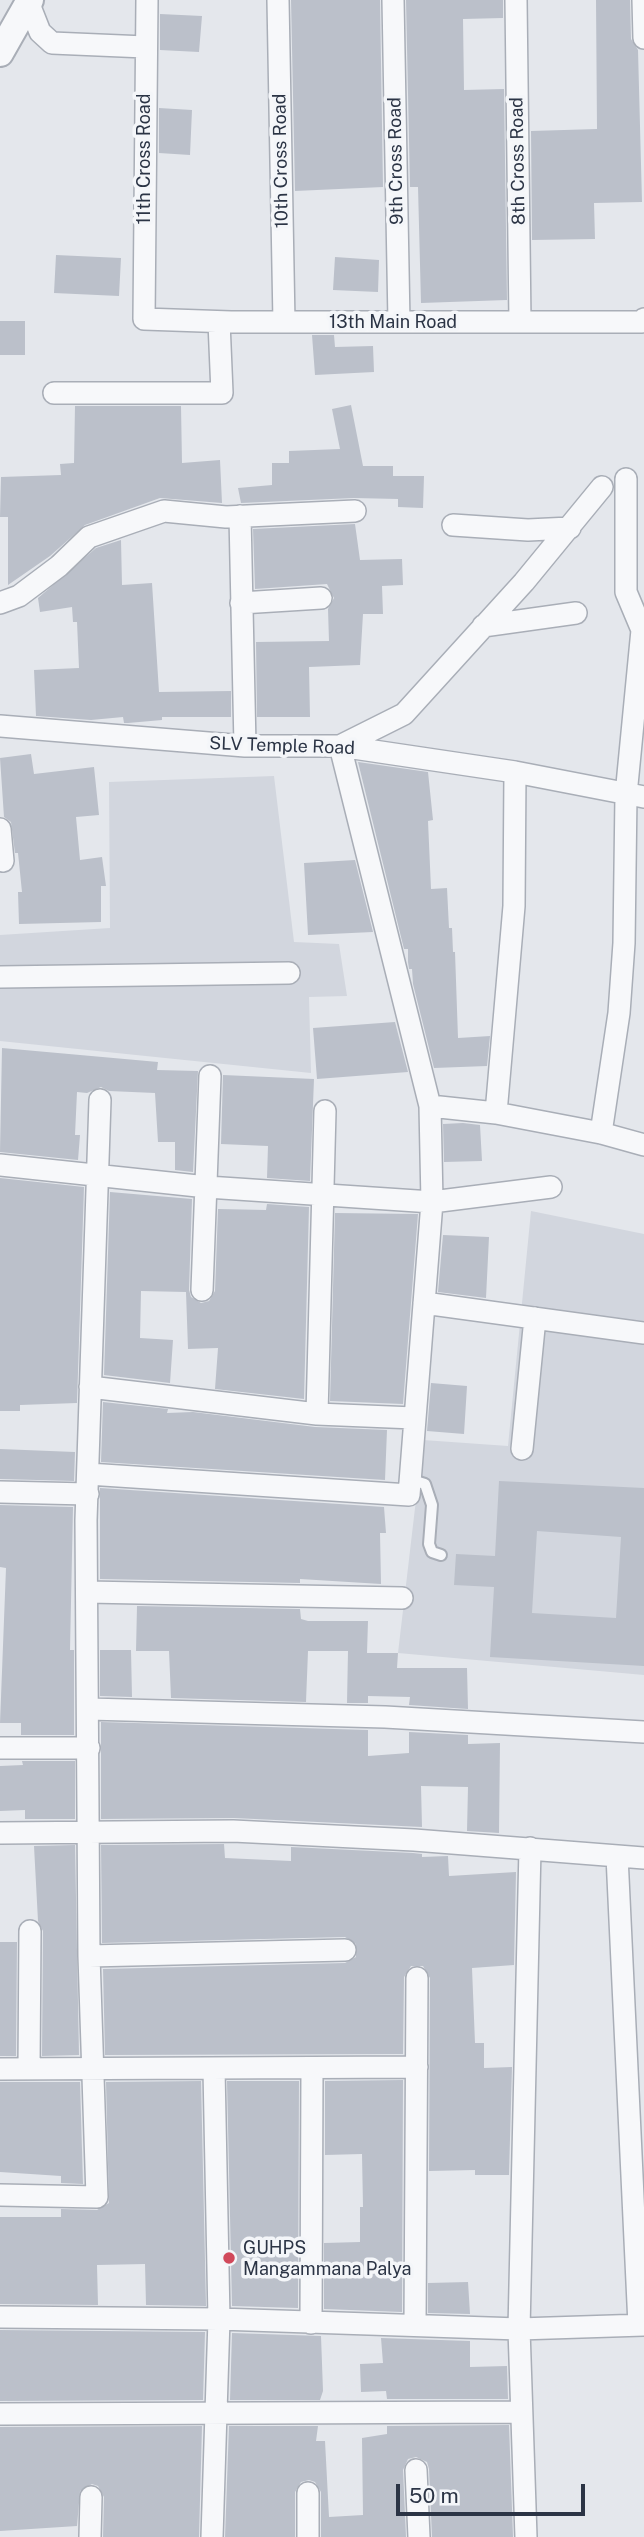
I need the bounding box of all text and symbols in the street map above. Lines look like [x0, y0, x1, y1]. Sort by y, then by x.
street label: 10th Cross Road [269, 93, 293, 229]
street label: 11th Cross Road [133, 94, 155, 224]
street label: 9th Cross Road [384, 97, 408, 225]
street label: 8th Cross Road [506, 97, 530, 225]
street label: 13th Main Road [329, 311, 457, 333]
street label: SLV Temple Road [209, 733, 355, 759]
place label: GUHPS Mangammana Palya [243, 2237, 412, 2280]
marker: GUHPS Mangammana Palya [221, 2250, 237, 2266]
scale bar [399, 2470, 588, 2514]
text: 50 m [409, 2483, 459, 2508]

